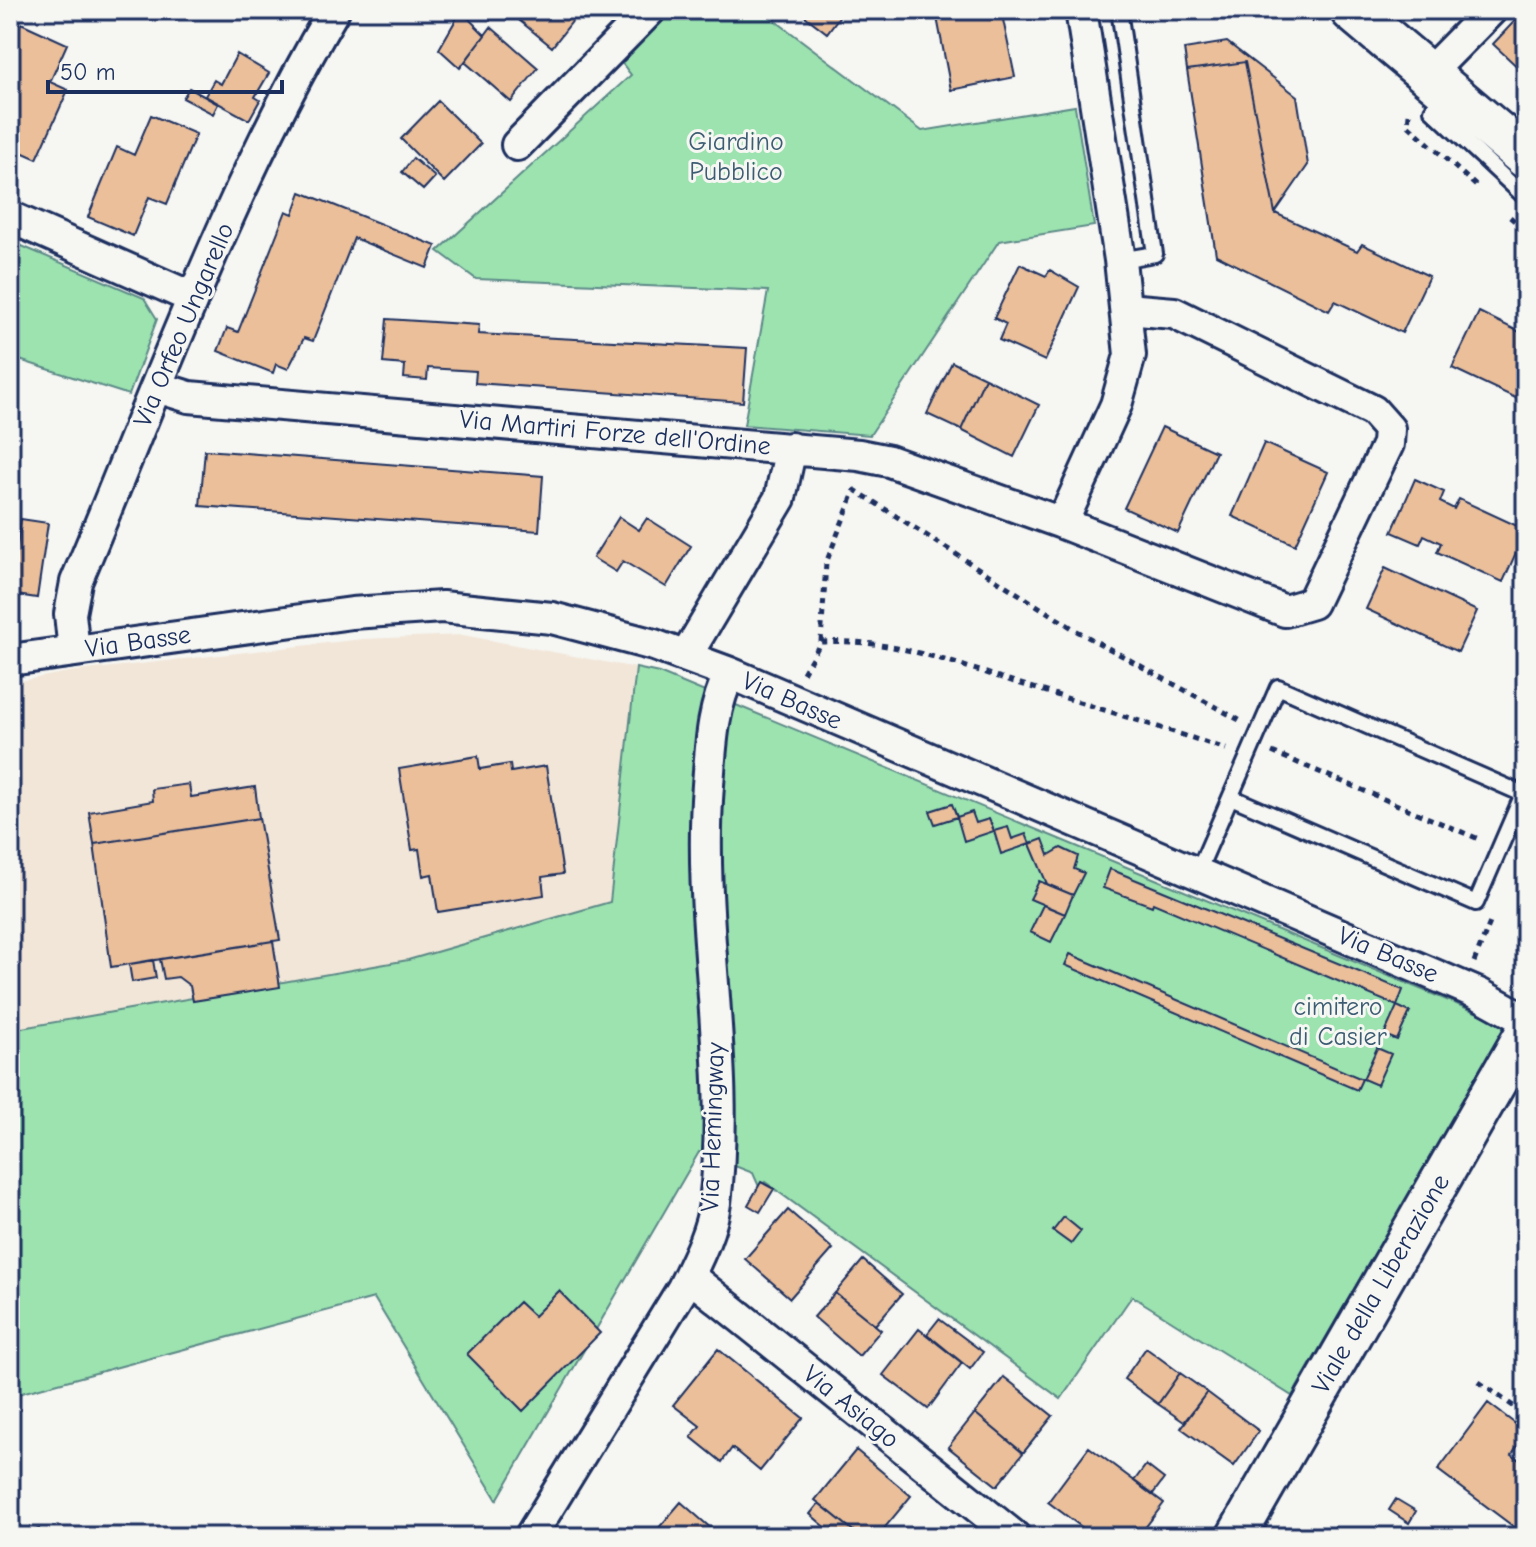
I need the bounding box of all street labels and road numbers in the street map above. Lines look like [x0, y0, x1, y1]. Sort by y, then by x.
street label: Via Orfeo Ungarello [127, 218, 241, 432]
street label: Via Martiri Forze dell'Ordine [458, 404, 772, 462]
street label: Via Basse [83, 620, 193, 664]
street label: Via Basse [737, 666, 847, 736]
street label: Via Basse [1333, 920, 1443, 990]
street label: Via Hemingway [695, 1041, 731, 1212]
street label: Viale della Liberazione [1306, 1169, 1456, 1399]
street label: Via Asiago [797, 1359, 905, 1455]

